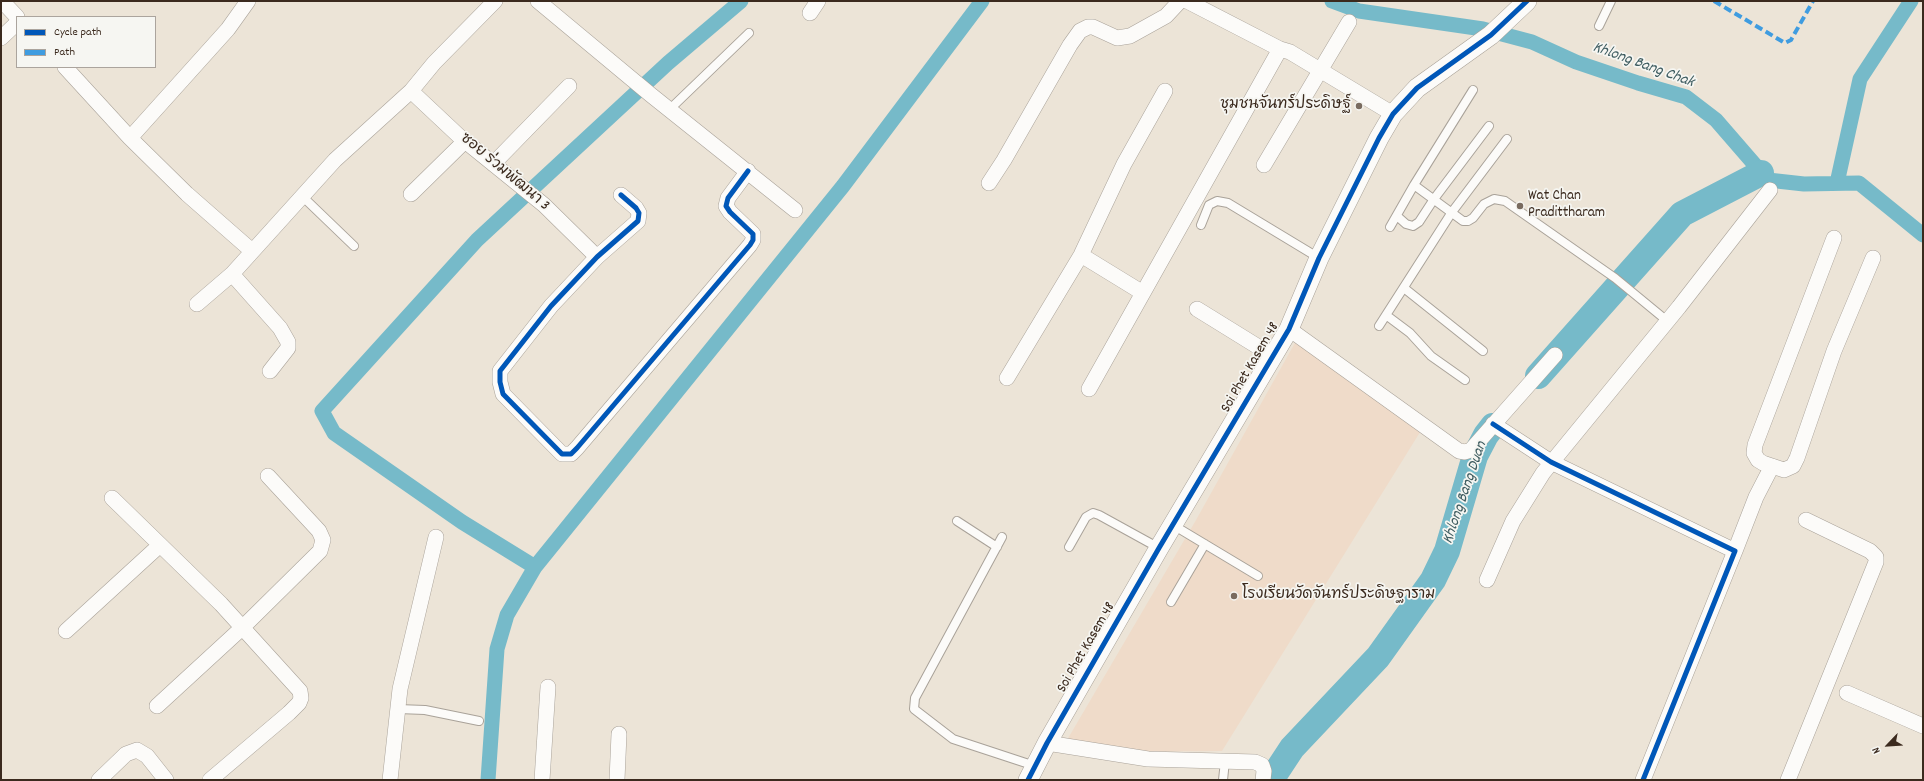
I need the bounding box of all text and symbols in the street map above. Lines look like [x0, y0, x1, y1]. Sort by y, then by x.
legend [16, 16, 156, 68]
text: Cycle path [54, 24, 102, 41]
water label: Khlong Bang Chak [1590, 39, 1696, 93]
text: Path [54, 44, 75, 61]
place label: ชุมชนจันทร์ประดิษฐ์ [1220, 97, 1351, 115]
marker: ชุมชนจันทร์ประดิษฐ์ [1354, 101, 1364, 111]
street label: ซอย ร่วมพัฒนา 3 [456, 130, 552, 216]
place label: Wat Chan Pradittharam [1528, 188, 1605, 223]
marker: Wat Chan Pradittharam [1515, 201, 1525, 211]
street label: Soi Phet Kasem 48 [1218, 320, 1284, 416]
water label: Khlong Bang Duan [1440, 439, 1492, 547]
place label: โรงเรียนวัดจันทร์ประดิษฐาราม [1242, 587, 1435, 605]
marker: โรงเรียนวัดจันทร์ประดิษฐาราม [1229, 591, 1239, 601]
street label: Soi Phet Kasem 48 [1054, 600, 1120, 696]
north arrow [1868, 725, 1908, 765]
text: N [1869, 744, 1886, 756]

